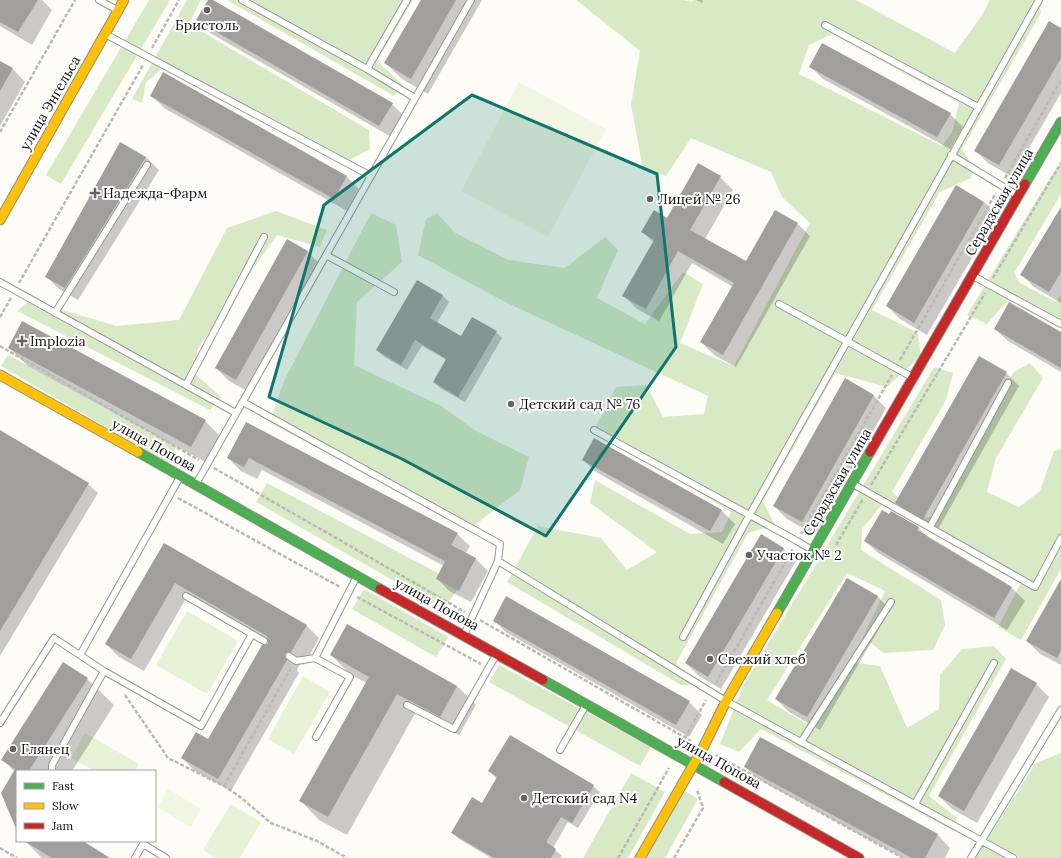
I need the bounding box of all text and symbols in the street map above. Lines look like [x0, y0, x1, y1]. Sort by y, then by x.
marker: Бристоль [202, 5, 212, 15]
place label: Бристоль [175, 16, 239, 34]
street label: улица Энгельса [16, 53, 84, 153]
street label: Серадзская улица [961, 145, 1037, 259]
place label: Надежда-Фарм [103, 184, 207, 202]
marker: Надежда-Фарм [90, 188, 100, 198]
place label: Лицей № 26 [658, 190, 741, 208]
marker: Лицей № 26 [645, 194, 655, 204]
place label: Implozia [30, 332, 86, 350]
marker: Implozia [17, 336, 27, 346]
place label: Детский сад № 76 [519, 395, 640, 413]
marker: Детский сад № 76 [506, 399, 516, 409]
street label: улица Попова [109, 414, 199, 476]
street label: Серадзская улица [799, 425, 875, 539]
place label: Участок № 2 [756, 546, 842, 564]
marker: Участок № 2 [744, 550, 754, 560]
street label: улица Попова [392, 573, 482, 635]
place label: Свежий хлеб [718, 650, 806, 668]
marker: Свежий хлеб [705, 654, 715, 664]
street label: улица Попова [674, 731, 764, 793]
place label: Глянец [21, 740, 70, 758]
marker: Глянец [8, 744, 18, 754]
legend [16, 770, 156, 842]
text: Fast [52, 778, 75, 793]
place label: Детский сад N4 [532, 789, 638, 807]
marker: Детский сад N4 [519, 793, 529, 803]
text: Slow [52, 798, 79, 813]
text: Jam [51, 818, 73, 833]

